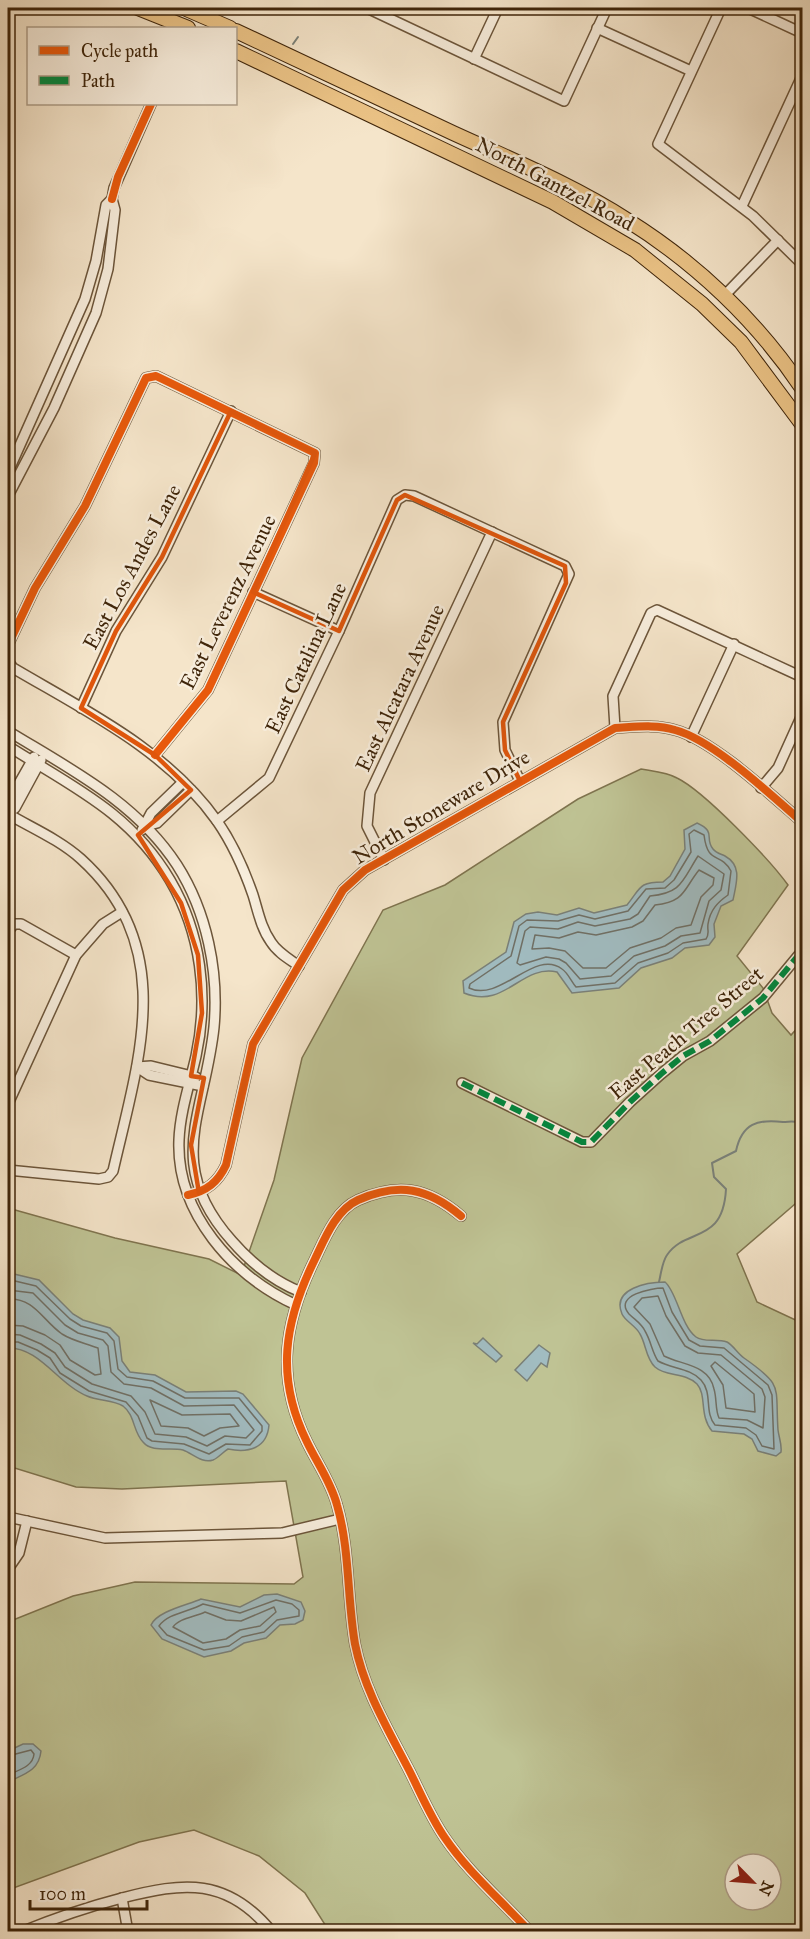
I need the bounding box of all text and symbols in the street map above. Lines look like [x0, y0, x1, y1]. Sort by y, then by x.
legend [27, 27, 237, 105]
text: Cycle path [81, 40, 158, 62]
text: Path [81, 70, 115, 92]
street label: North Gantzel Road [471, 131, 639, 237]
street label: East Los Andes Lane [77, 480, 187, 654]
street label: East Leverenz Avenue [174, 510, 282, 694]
street label: East Catalina Lane [260, 578, 352, 738]
street label: East Alcatara Avenue [350, 600, 450, 776]
street label: North Stoneware Drive [348, 744, 535, 870]
street label: East Peach Tree Street [604, 960, 769, 1105]
north arrow [723, 1852, 783, 1912]
scale bar [30, 1873, 147, 1911]
text: N [754, 1878, 778, 1899]
text: 100 m [39, 1883, 86, 1905]

